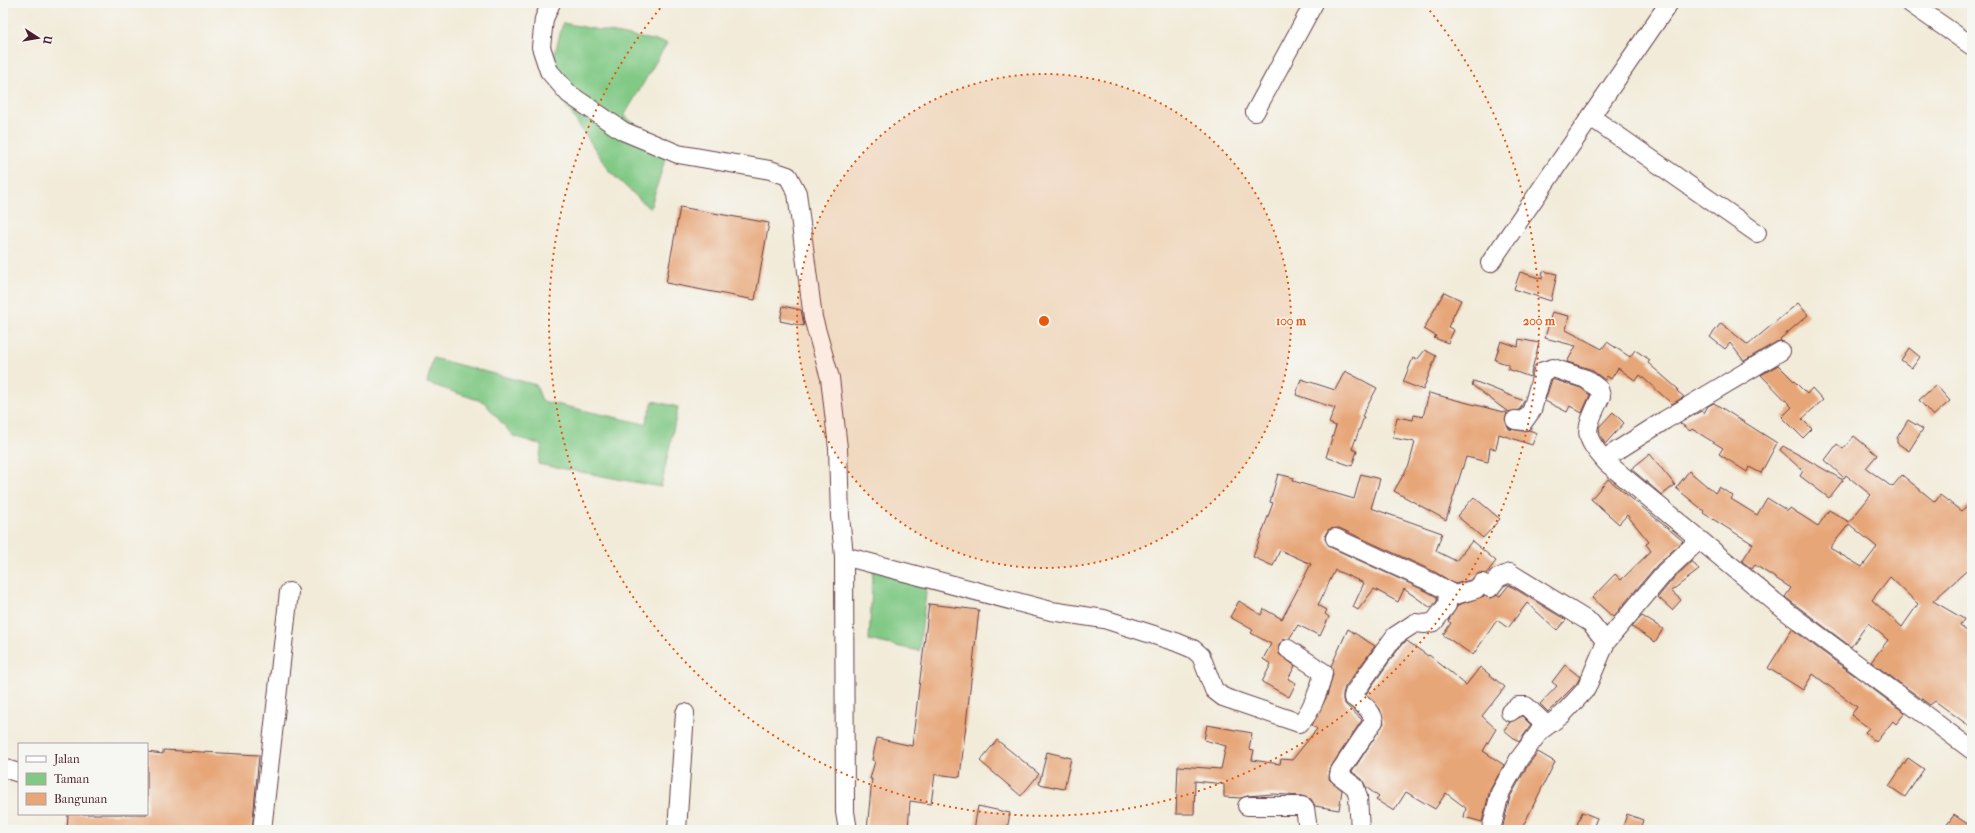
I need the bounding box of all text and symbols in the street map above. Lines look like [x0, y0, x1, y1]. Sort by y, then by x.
north arrow [18, 18, 58, 58]
text: U [40, 33, 55, 46]
centre of rings [1037, 314, 1051, 328]
text: 100 m [1276, 314, 1307, 328]
text: 200 m [1523, 314, 1556, 328]
legend [18, 743, 148, 815]
text: Jalan [53, 752, 80, 766]
text: Taman [54, 772, 89, 786]
text: Bangunan [54, 792, 107, 806]

